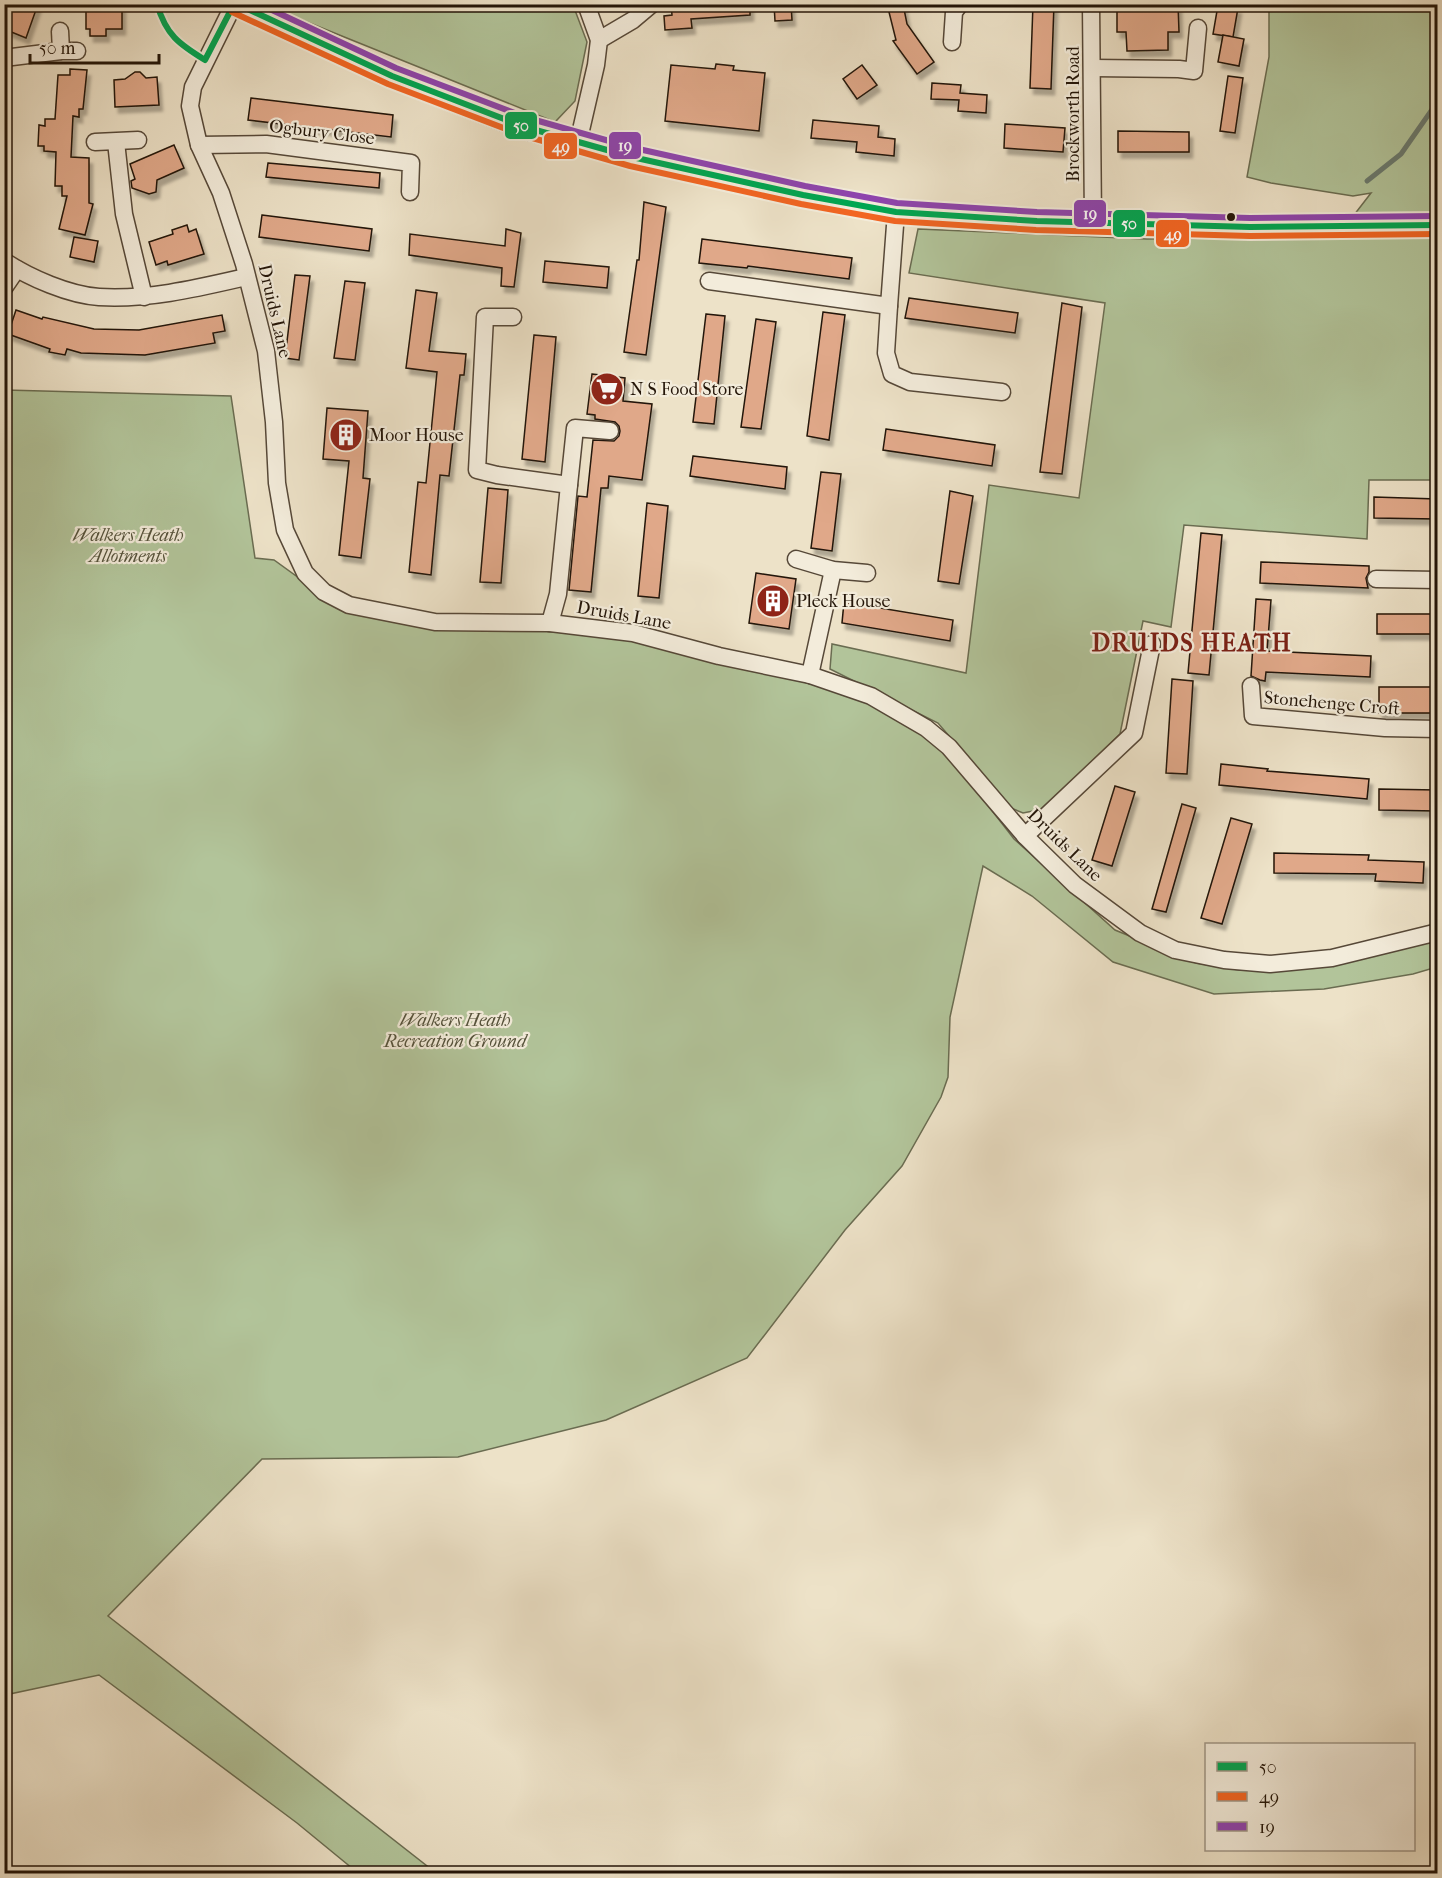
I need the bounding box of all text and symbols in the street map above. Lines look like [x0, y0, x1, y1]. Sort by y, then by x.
scale bar [30, 27, 159, 65]
text: 50 m [39, 38, 76, 59]
street label: Brockworth Road [1063, 46, 1084, 182]
line badge: 50 [504, 111, 538, 140]
street label: Ogbury Close [268, 116, 376, 149]
text: 50 [513, 116, 529, 135]
line badge: 19 [608, 131, 642, 160]
line badge: 49 [543, 132, 578, 160]
text: 19 [618, 136, 632, 156]
text: 49 [551, 137, 570, 157]
line badge: 19 [1073, 199, 1107, 228]
text: 19 [1083, 204, 1097, 224]
line badge: 50 [1112, 209, 1146, 238]
unlabelled marker [1225, 211, 1237, 223]
text: 50 [1121, 214, 1137, 233]
line badge: 49 [1155, 219, 1190, 248]
text: 49 [1163, 225, 1182, 245]
street label: Druids Lane [254, 262, 296, 360]
supermarket icon: N S Food Store [589, 371, 625, 407]
place label: N S Food Store [630, 379, 743, 400]
building icon: Moor House [328, 417, 364, 453]
place label: Moor House [369, 425, 464, 446]
park label: Walkers Heath Allotments [72, 525, 184, 567]
building icon: Pleck House [755, 583, 791, 619]
place label: Pleck House [796, 591, 890, 612]
street label: Druids Lane [575, 597, 673, 634]
district label: DRUIDS HEATH [1092, 629, 1292, 657]
street label: Stonehenge Croft [1263, 687, 1401, 720]
street label: Druids Lane [1023, 805, 1106, 886]
park label: Walkers Heath Recreation Ground [383, 1010, 529, 1052]
legend [1205, 1743, 1415, 1851]
text: 50 [1259, 1757, 1277, 1778]
text: 49 [1259, 1787, 1279, 1808]
text: 19 [1259, 1817, 1275, 1838]

